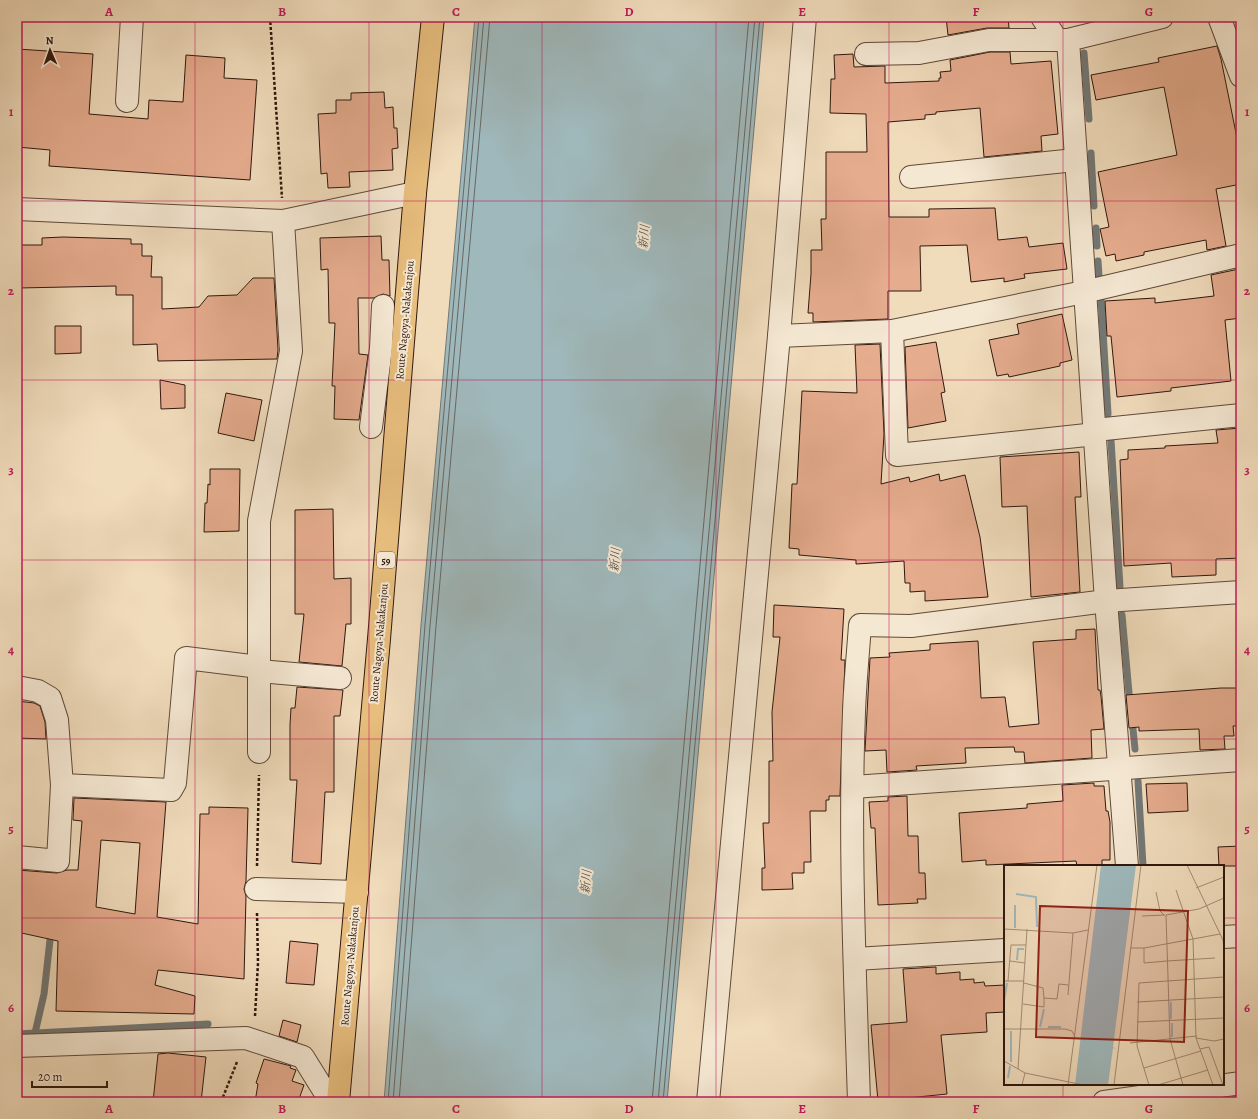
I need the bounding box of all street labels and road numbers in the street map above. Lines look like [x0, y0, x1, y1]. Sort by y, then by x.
street label: Route Nagoya-Nakakanjou [392, 260, 418, 380]
road number: 59 [377, 552, 395, 568]
street label: Route Nagoya-Nakakanjou [366, 583, 392, 703]
street label: Route Nagoya-Nakakanjou [337, 906, 363, 1026]

